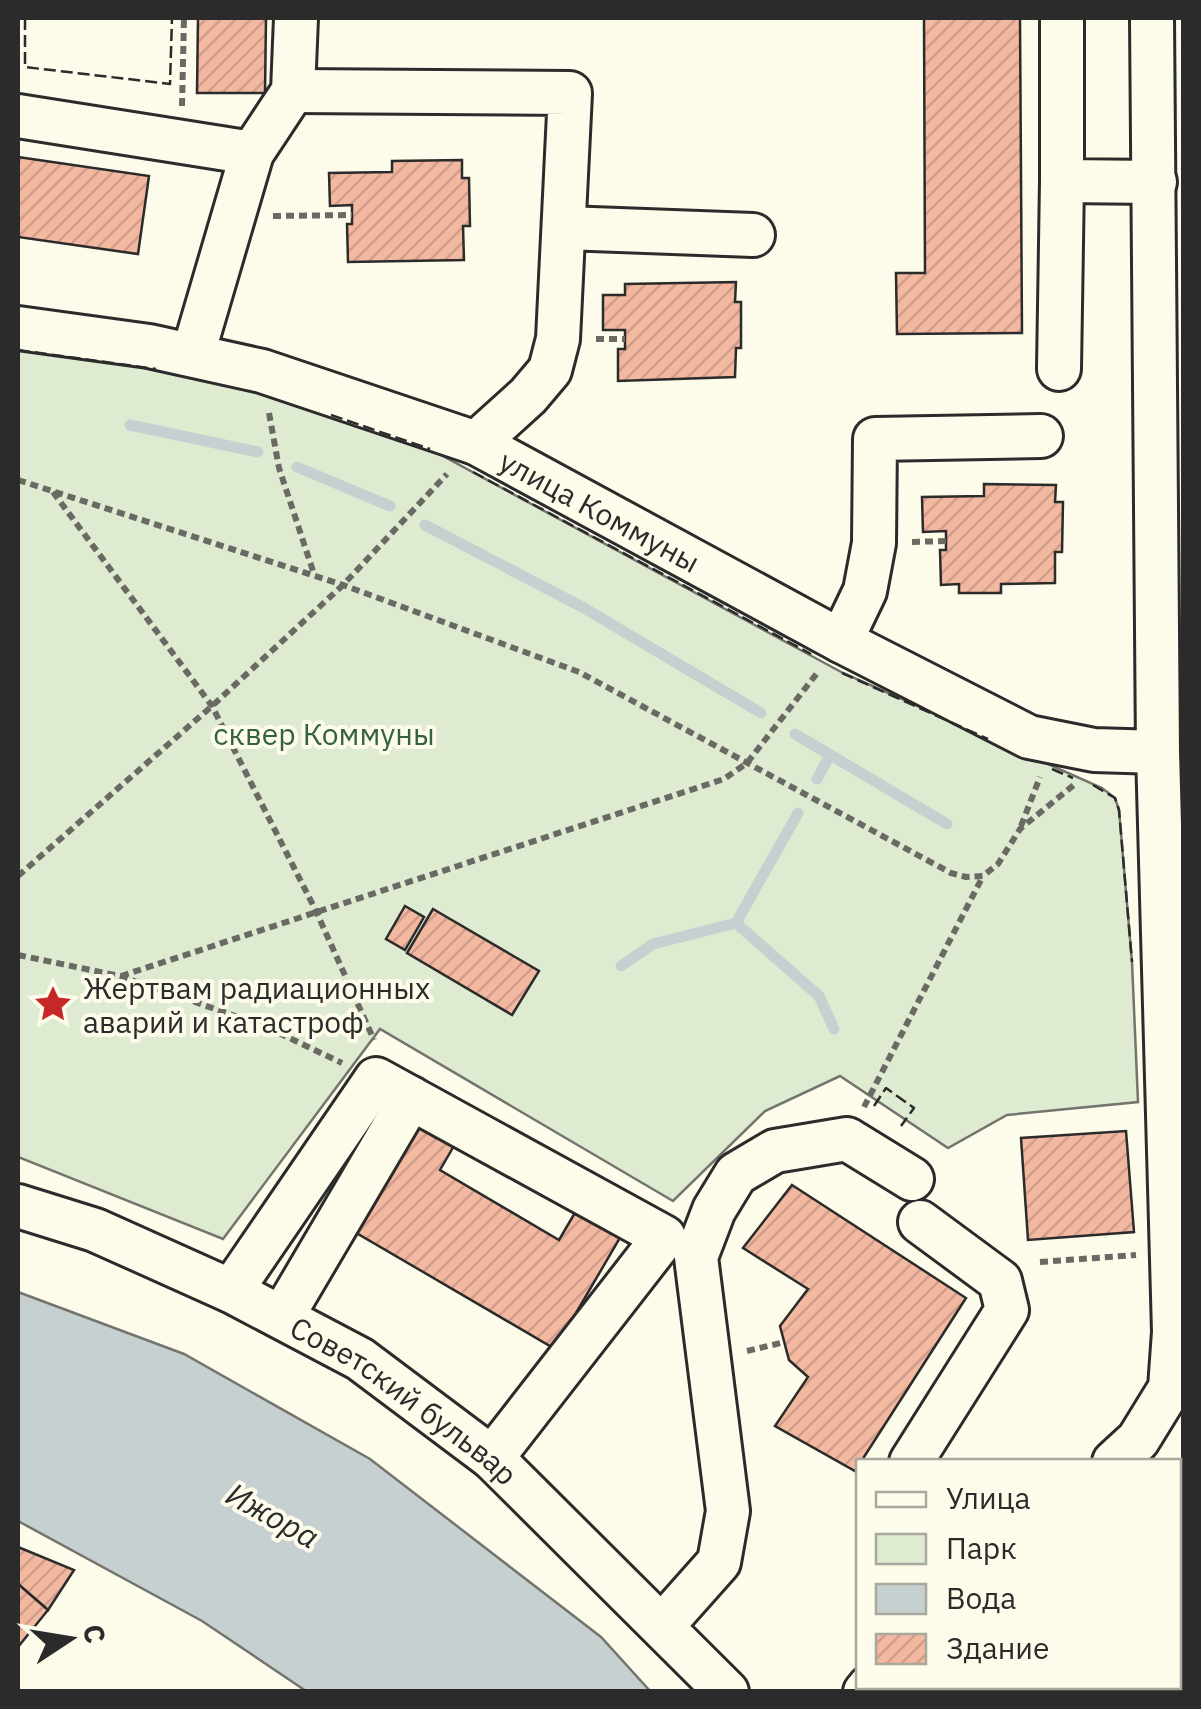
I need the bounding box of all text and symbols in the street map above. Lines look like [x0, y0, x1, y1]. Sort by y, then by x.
street label: улица Коммуны [493, 440, 707, 580]
park label: сквер Коммуны [213, 714, 435, 753]
place label: Жертвам радиационных аварий и катастроф [83, 968, 430, 1041]
place icon: Жертвам радиационных аварий и катастроф [32, 983, 74, 1025]
street label: Советский бульвар [284, 1307, 527, 1493]
legend [856, 1459, 1181, 1689]
water label: Ижора [219, 1472, 327, 1558]
text: Улица [946, 1478, 1031, 1517]
text: Парк [946, 1528, 1017, 1567]
text: Вода [946, 1578, 1016, 1617]
north arrow [20, 1589, 120, 1689]
text: С [75, 1621, 115, 1646]
text: Здание [946, 1628, 1049, 1667]

